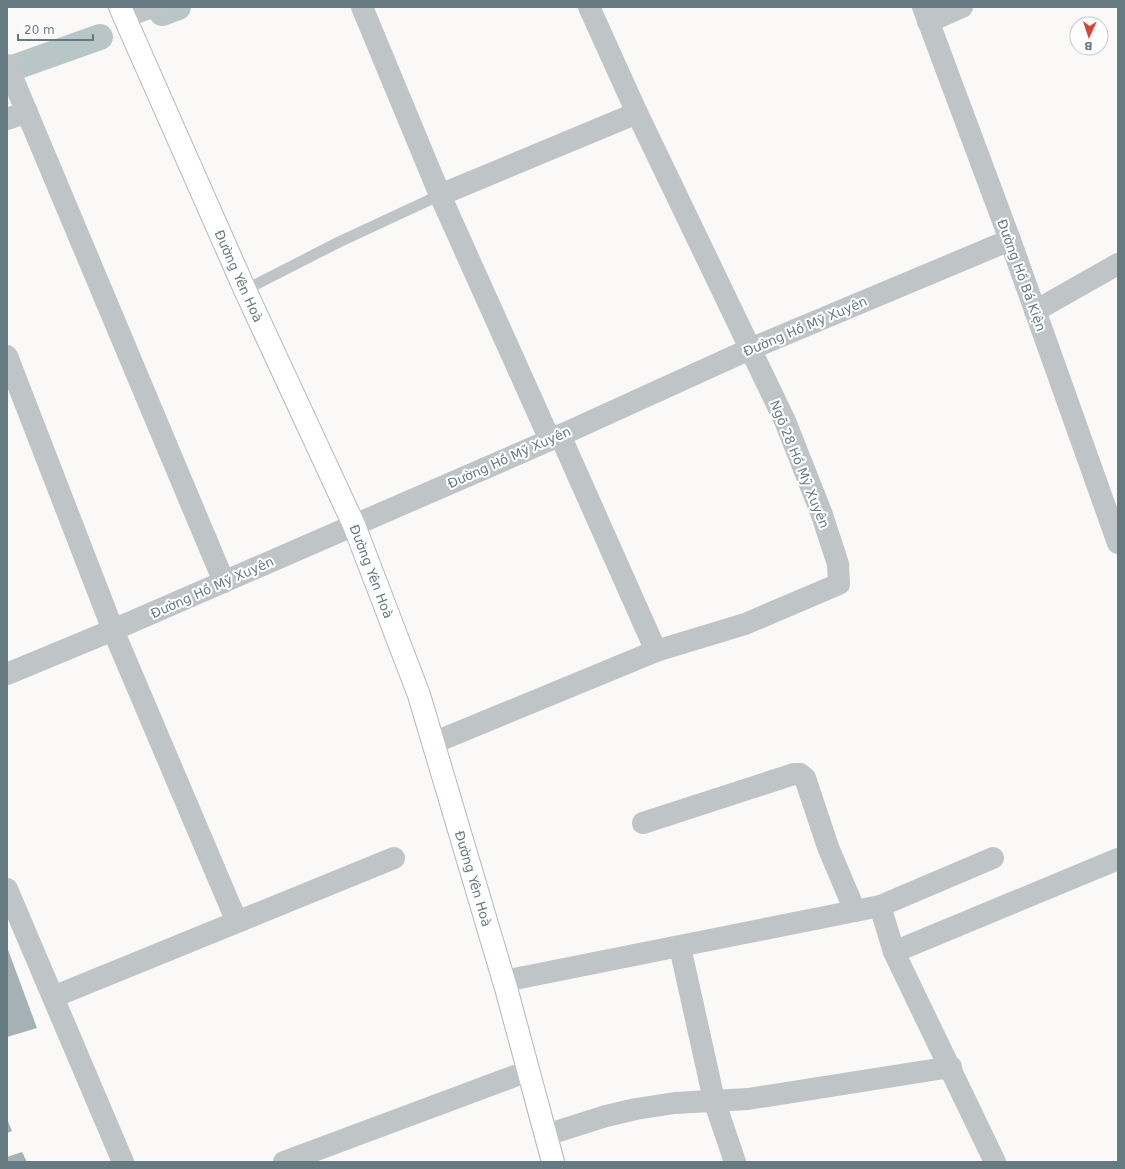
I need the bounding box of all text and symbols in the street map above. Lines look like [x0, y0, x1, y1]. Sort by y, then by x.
scale bar [18, 16, 93, 42]
north arrow [1069, 16, 1109, 56]
text: 20 m [24, 23, 55, 37]
text: B [1084, 39, 1093, 52]
street label: Đường Hồ Bá Kiện [994, 217, 1049, 333]
street label: Đường Yên Hoà [211, 228, 266, 324]
street label: Đường Hồ Mỹ Xuyên [741, 294, 869, 359]
street label: Ngõ 28 Hồ Mỹ Xuyên [767, 398, 832, 530]
street label: Đường Hồ Mỹ Xuyên [445, 424, 573, 491]
street label: Đường Yên Hoà [347, 522, 396, 621]
street label: Đường Hồ Mỹ Xuyên [148, 554, 276, 621]
street label: Đường Yên Hoà [452, 829, 494, 929]

